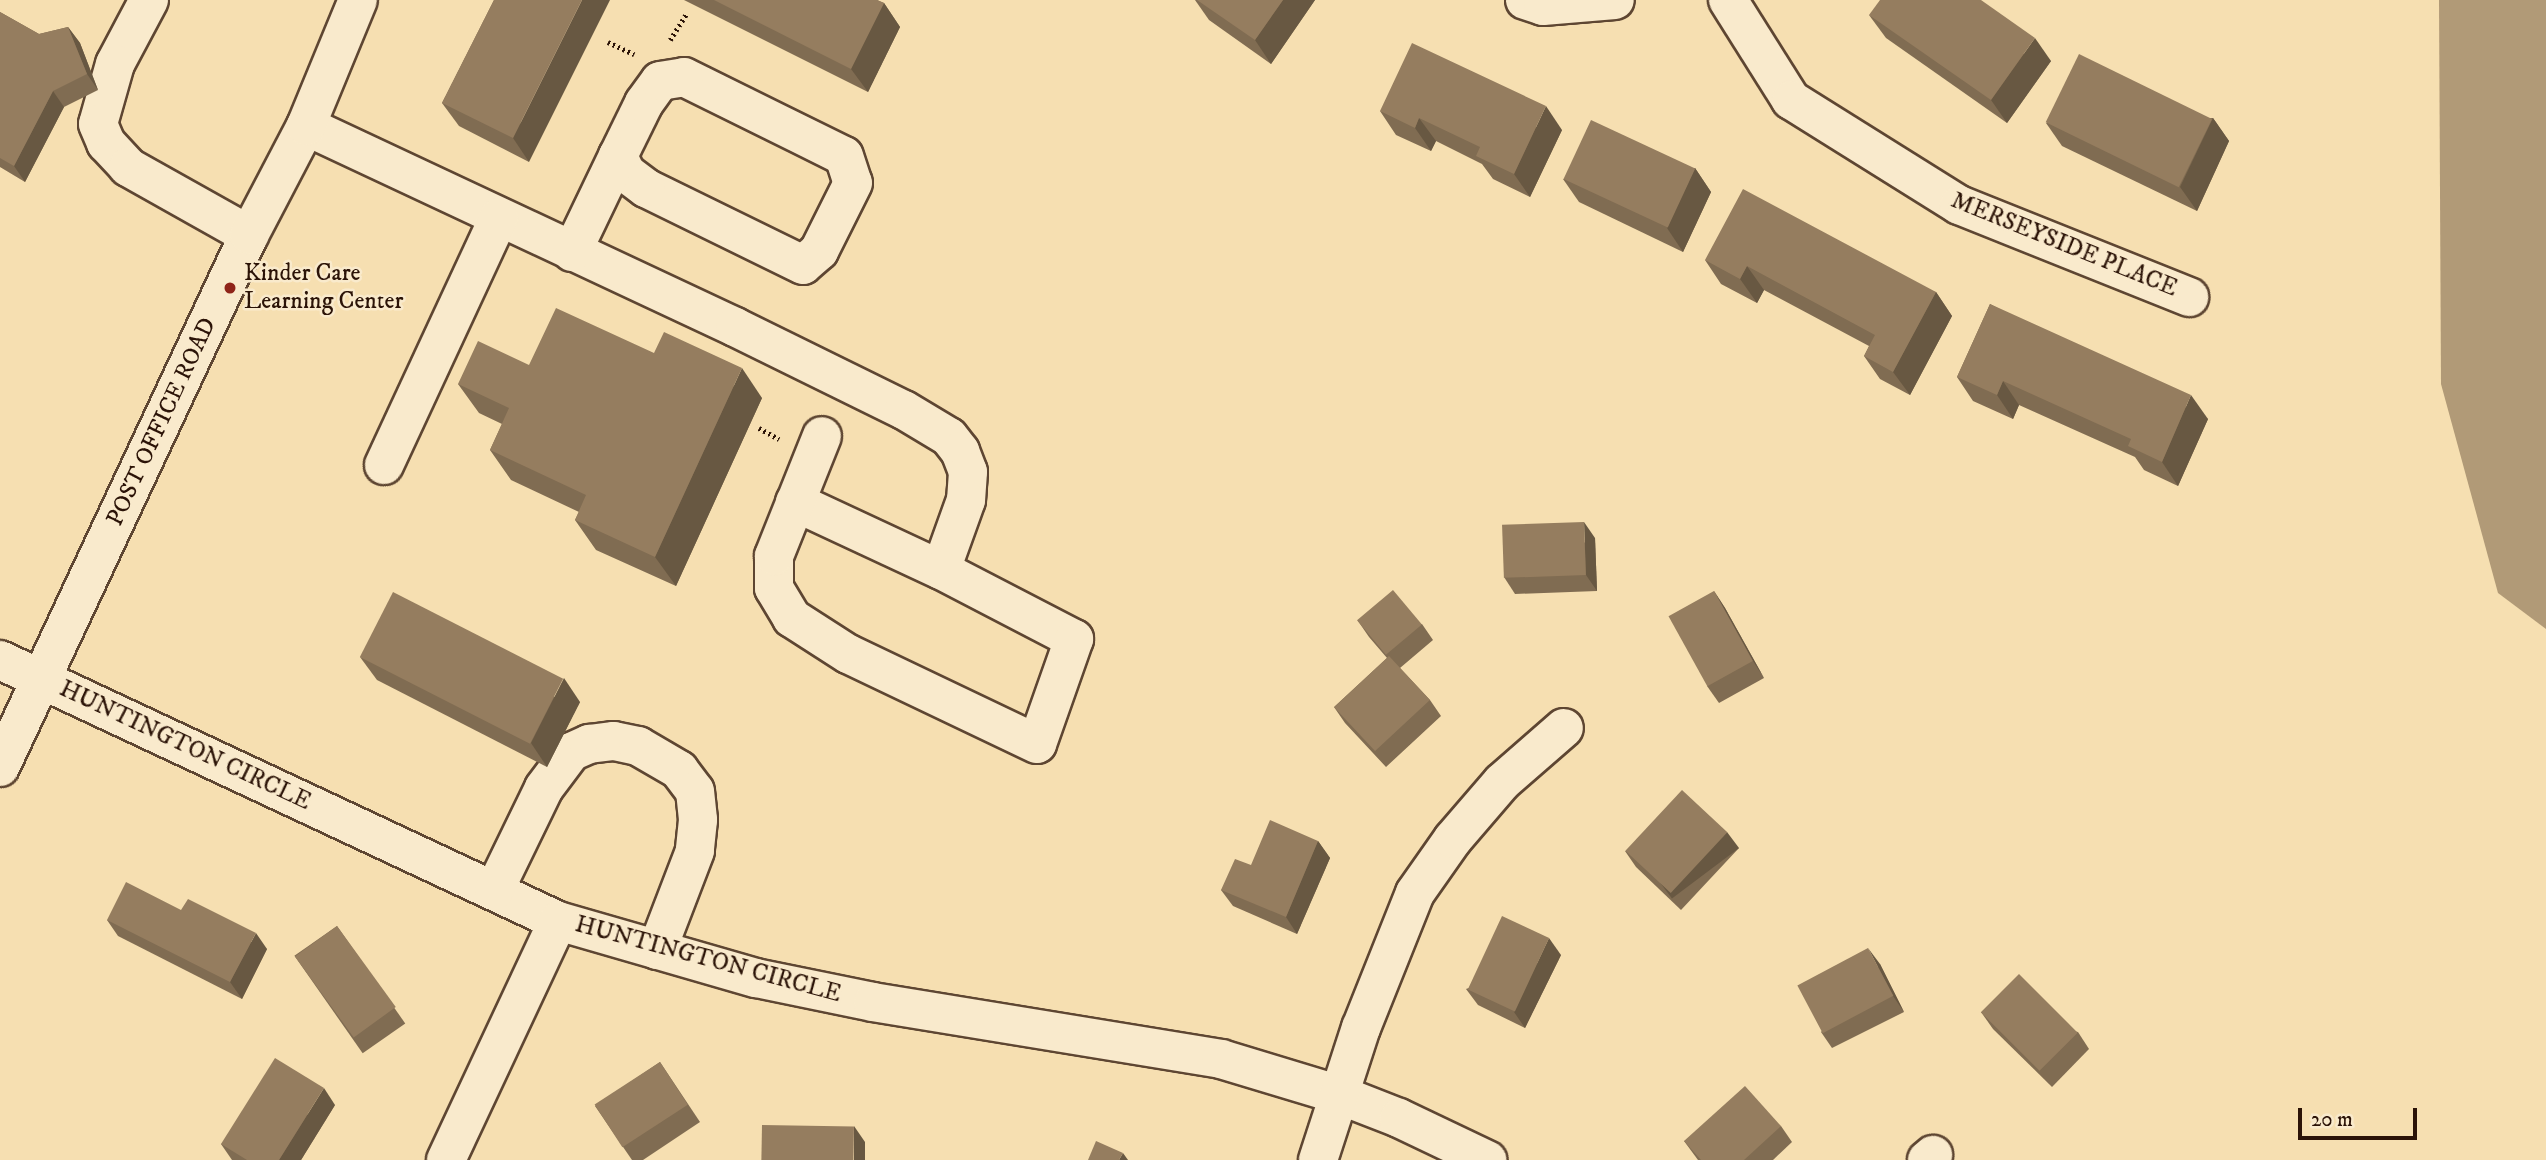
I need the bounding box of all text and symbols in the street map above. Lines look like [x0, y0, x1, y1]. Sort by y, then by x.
street label: MERSEYSIDE PLACE [1947, 186, 2181, 304]
place label: Kinder Care Learning Center [244, 260, 403, 316]
marker: Kinder Care Learning Center [222, 280, 238, 296]
street label: POST OFFICE ROAD [101, 313, 223, 531]
street label: HUNTINGTON CIRCLE [55, 675, 315, 817]
street label: HUNTINGTON CIRCLE [572, 911, 844, 1009]
scale bar [2301, 1094, 2420, 1138]
text: 20 m [2311, 1107, 2353, 1133]

